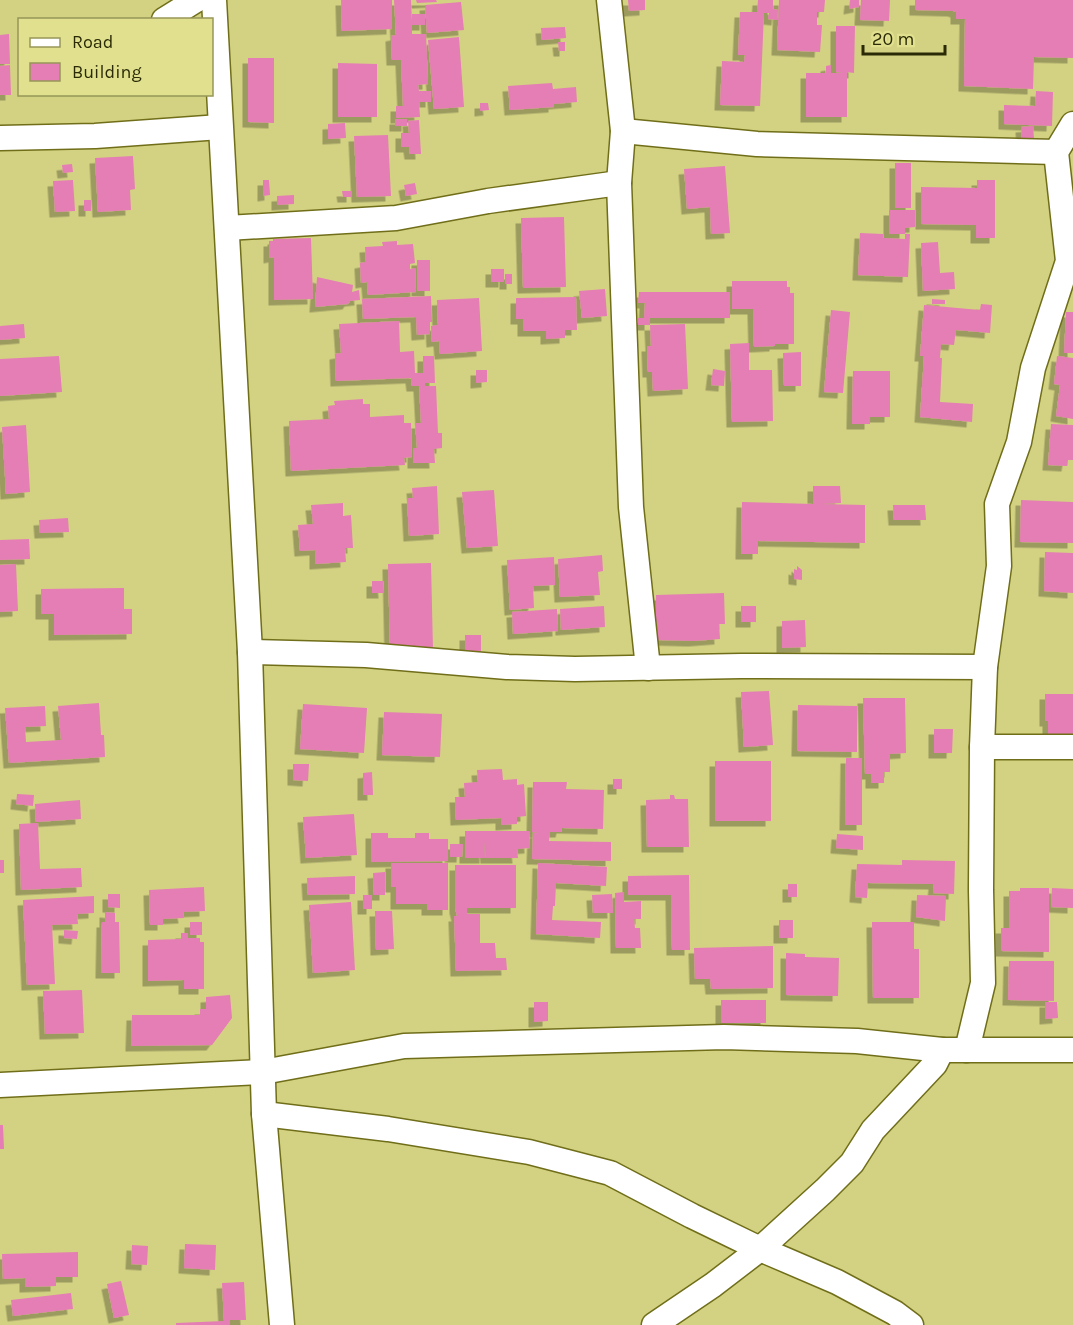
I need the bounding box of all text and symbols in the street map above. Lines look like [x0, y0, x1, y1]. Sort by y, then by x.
legend [18, 18, 213, 96]
scale bar [863, 18, 946, 56]
text: 20 m [872, 28, 914, 50]
text: Road [72, 31, 113, 53]
text: Building [72, 61, 142, 83]

